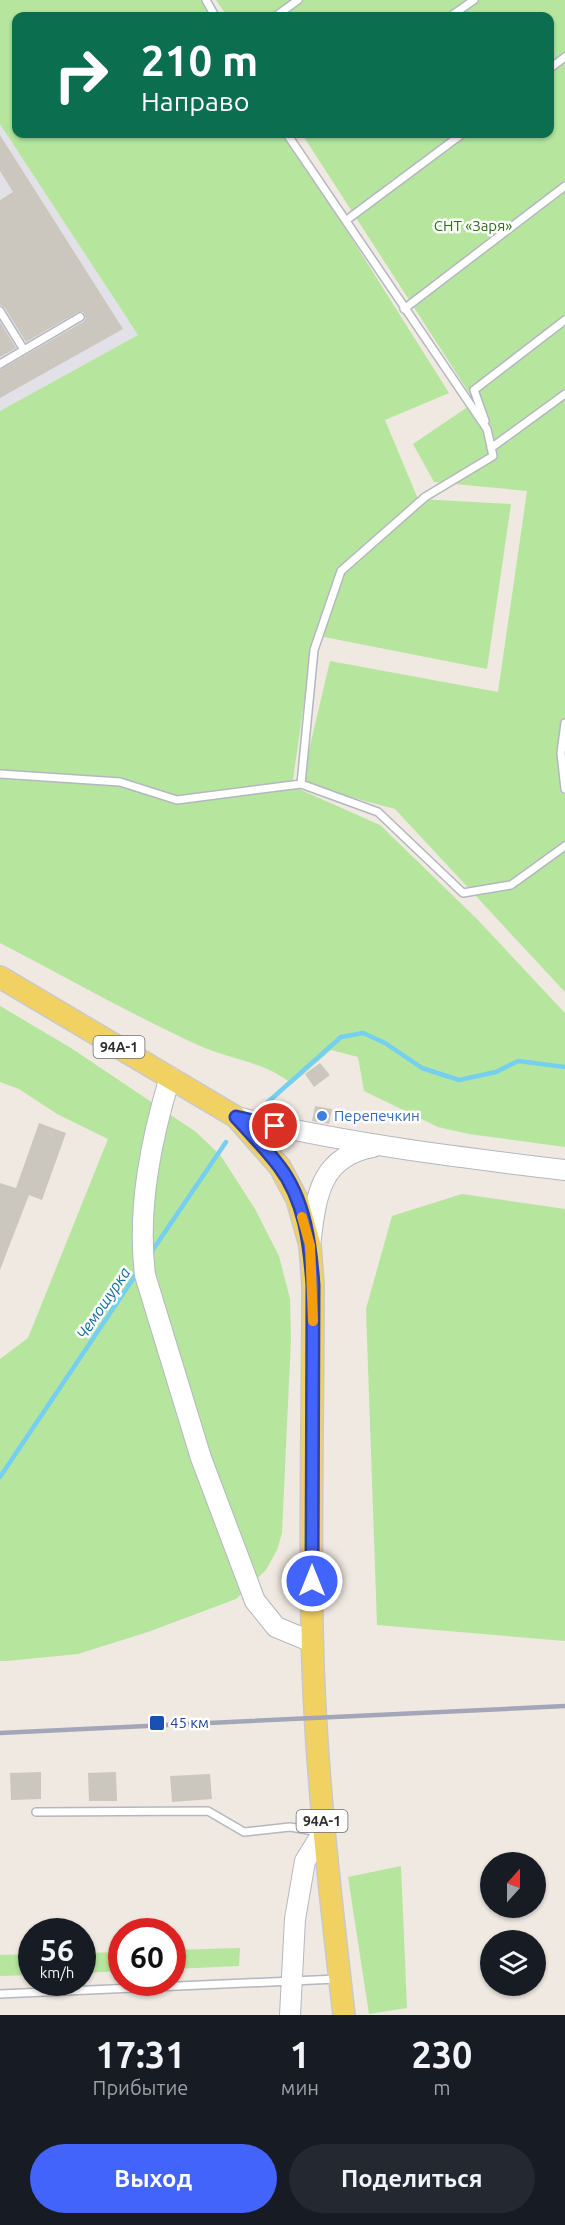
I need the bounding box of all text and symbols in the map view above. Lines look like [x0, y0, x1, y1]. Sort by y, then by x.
icon: right [42, 36, 120, 114]
text: 210 m [141, 37, 258, 84]
text: Направо [141, 86, 250, 116]
park label: СНТ «Заря» [434, 217, 512, 234]
road number: 94А-1 [94, 1036, 144, 1058]
pin [249, 1100, 300, 1151]
place label: Перепечкин [334, 1107, 420, 1124]
icon: arrive [258, 1109, 291, 1142]
marker: Перепечкин [315, 1109, 329, 1123]
water label: Чемошурка [72, 1263, 134, 1342]
position arrow [280, 1549, 344, 1613]
marker: 45 км [148, 1714, 166, 1732]
place label: 45 км [170, 1714, 209, 1731]
road number: 94А-1 [296, 1810, 348, 1832]
north arrow [480, 1852, 546, 1918]
map controls [480, 1852, 546, 1996]
speed limit sign: 60 [108, 1918, 186, 1996]
button: layers [480, 1930, 546, 1996]
text: 56 [40, 1933, 74, 1967]
text: km/h [40, 1964, 74, 1981]
text: 17:31 [95, 2034, 185, 2075]
text: 1 [290, 2034, 310, 2075]
text: 230 [411, 2034, 472, 2075]
text: Прибытие [93, 2076, 188, 2099]
text: мин [281, 2076, 319, 2099]
text: m [433, 2076, 451, 2099]
button: Выход [30, 2144, 277, 2213]
button: Поделиться [289, 2144, 535, 2213]

